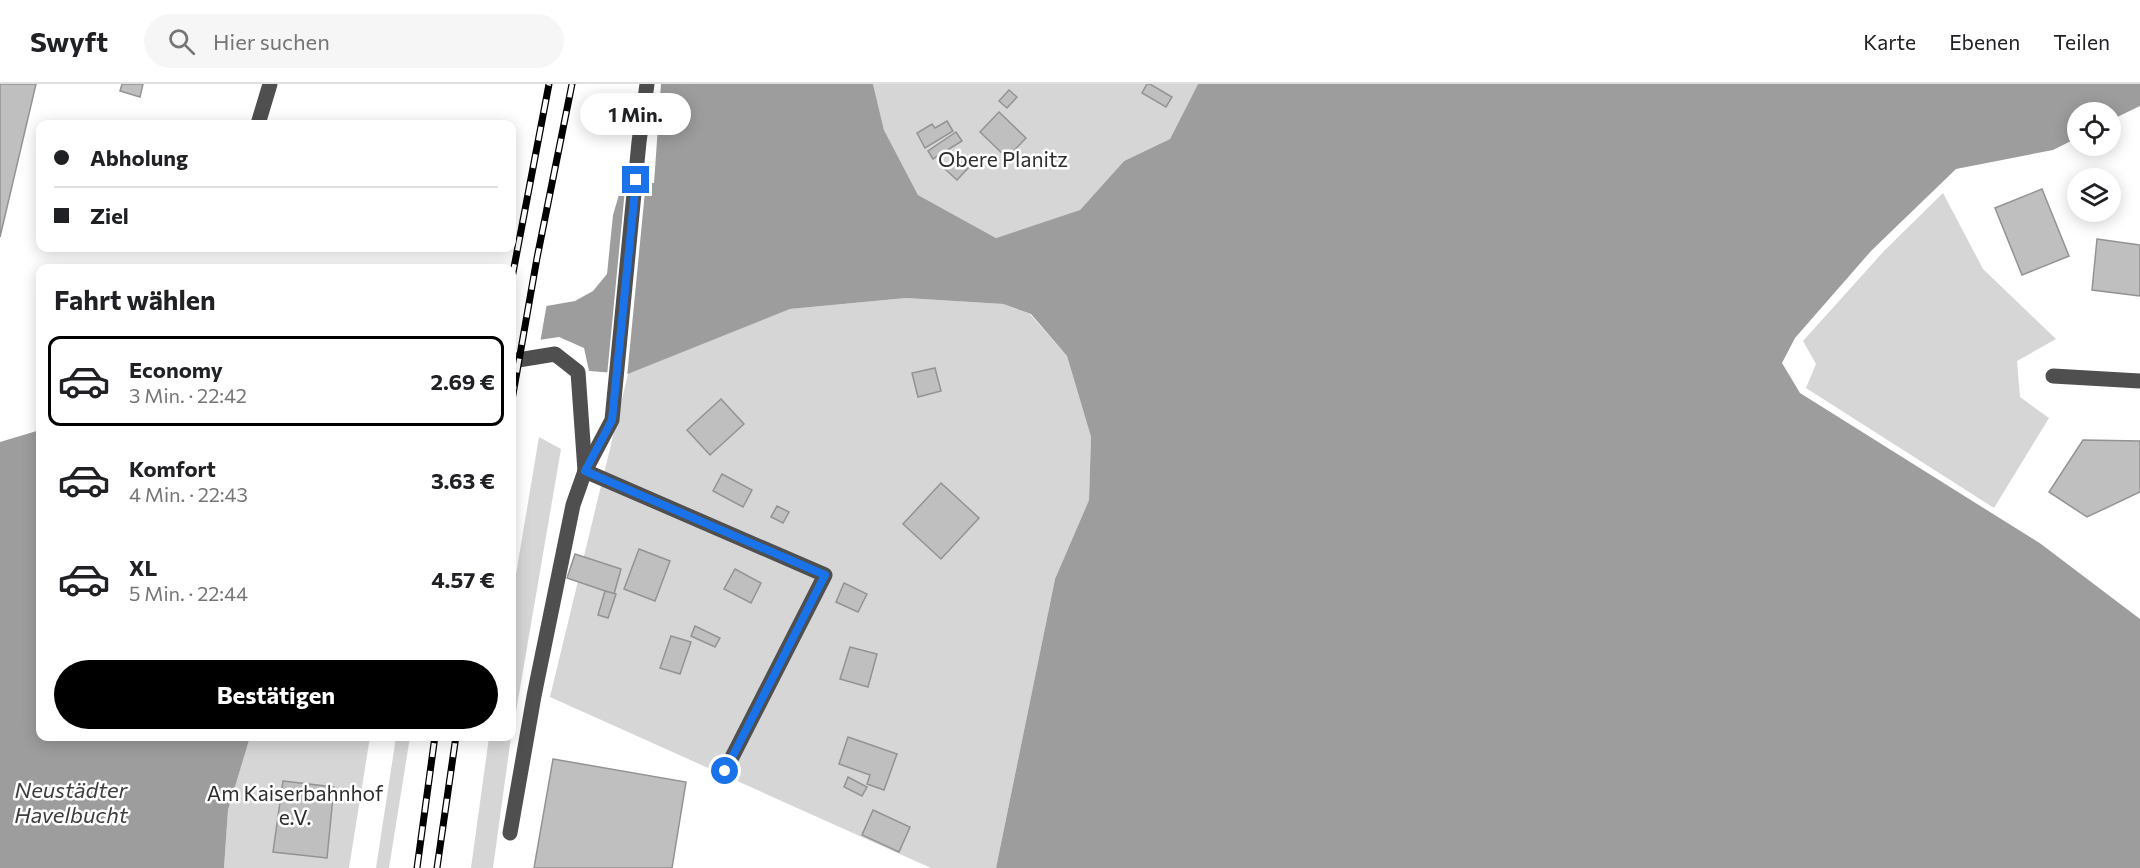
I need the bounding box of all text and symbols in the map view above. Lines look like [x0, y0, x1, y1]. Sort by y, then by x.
search box [144, 14, 564, 68]
text: Swyft [30, 24, 108, 58]
icon: search [165, 25, 198, 58]
text: Hier suchen [213, 28, 330, 55]
text: Karte [1863, 29, 1916, 54]
text: Ebenen [1949, 29, 2020, 54]
text: Teilen [2053, 29, 2110, 54]
callout: 1 Min. [580, 93, 692, 135]
text: 1 Min. [608, 102, 663, 126]
map controls [2067, 102, 2121, 222]
button: locate [2067, 102, 2121, 156]
text: Abholung [90, 144, 188, 171]
park label: Obere Planitz [938, 146, 1068, 171]
route end [622, 166, 649, 193]
button: layers [2067, 168, 2121, 222]
text: Ziel [90, 202, 129, 229]
text: Fahrt wählen [54, 283, 216, 316]
icon: car [57, 354, 111, 408]
text: Economy [129, 356, 223, 383]
text: 2.69 € [430, 368, 495, 395]
text: 3 Min. · 22:42 [129, 383, 247, 407]
icon: car [57, 453, 111, 507]
text: Komfort [129, 455, 216, 482]
text: 3.63 € [431, 467, 495, 494]
text: 4 Min. · 22:43 [129, 482, 248, 506]
icon: car [57, 552, 111, 606]
text: XL [129, 554, 157, 581]
text: 4.57 € [431, 566, 495, 593]
text: 5 Min. · 22:44 [129, 581, 248, 605]
button: Bestätigen [54, 660, 498, 729]
route start [711, 757, 738, 784]
water label: Neustädter Havelbucht [14, 776, 129, 828]
park label: Am Kaiserbahnhof e.V. [207, 780, 384, 829]

